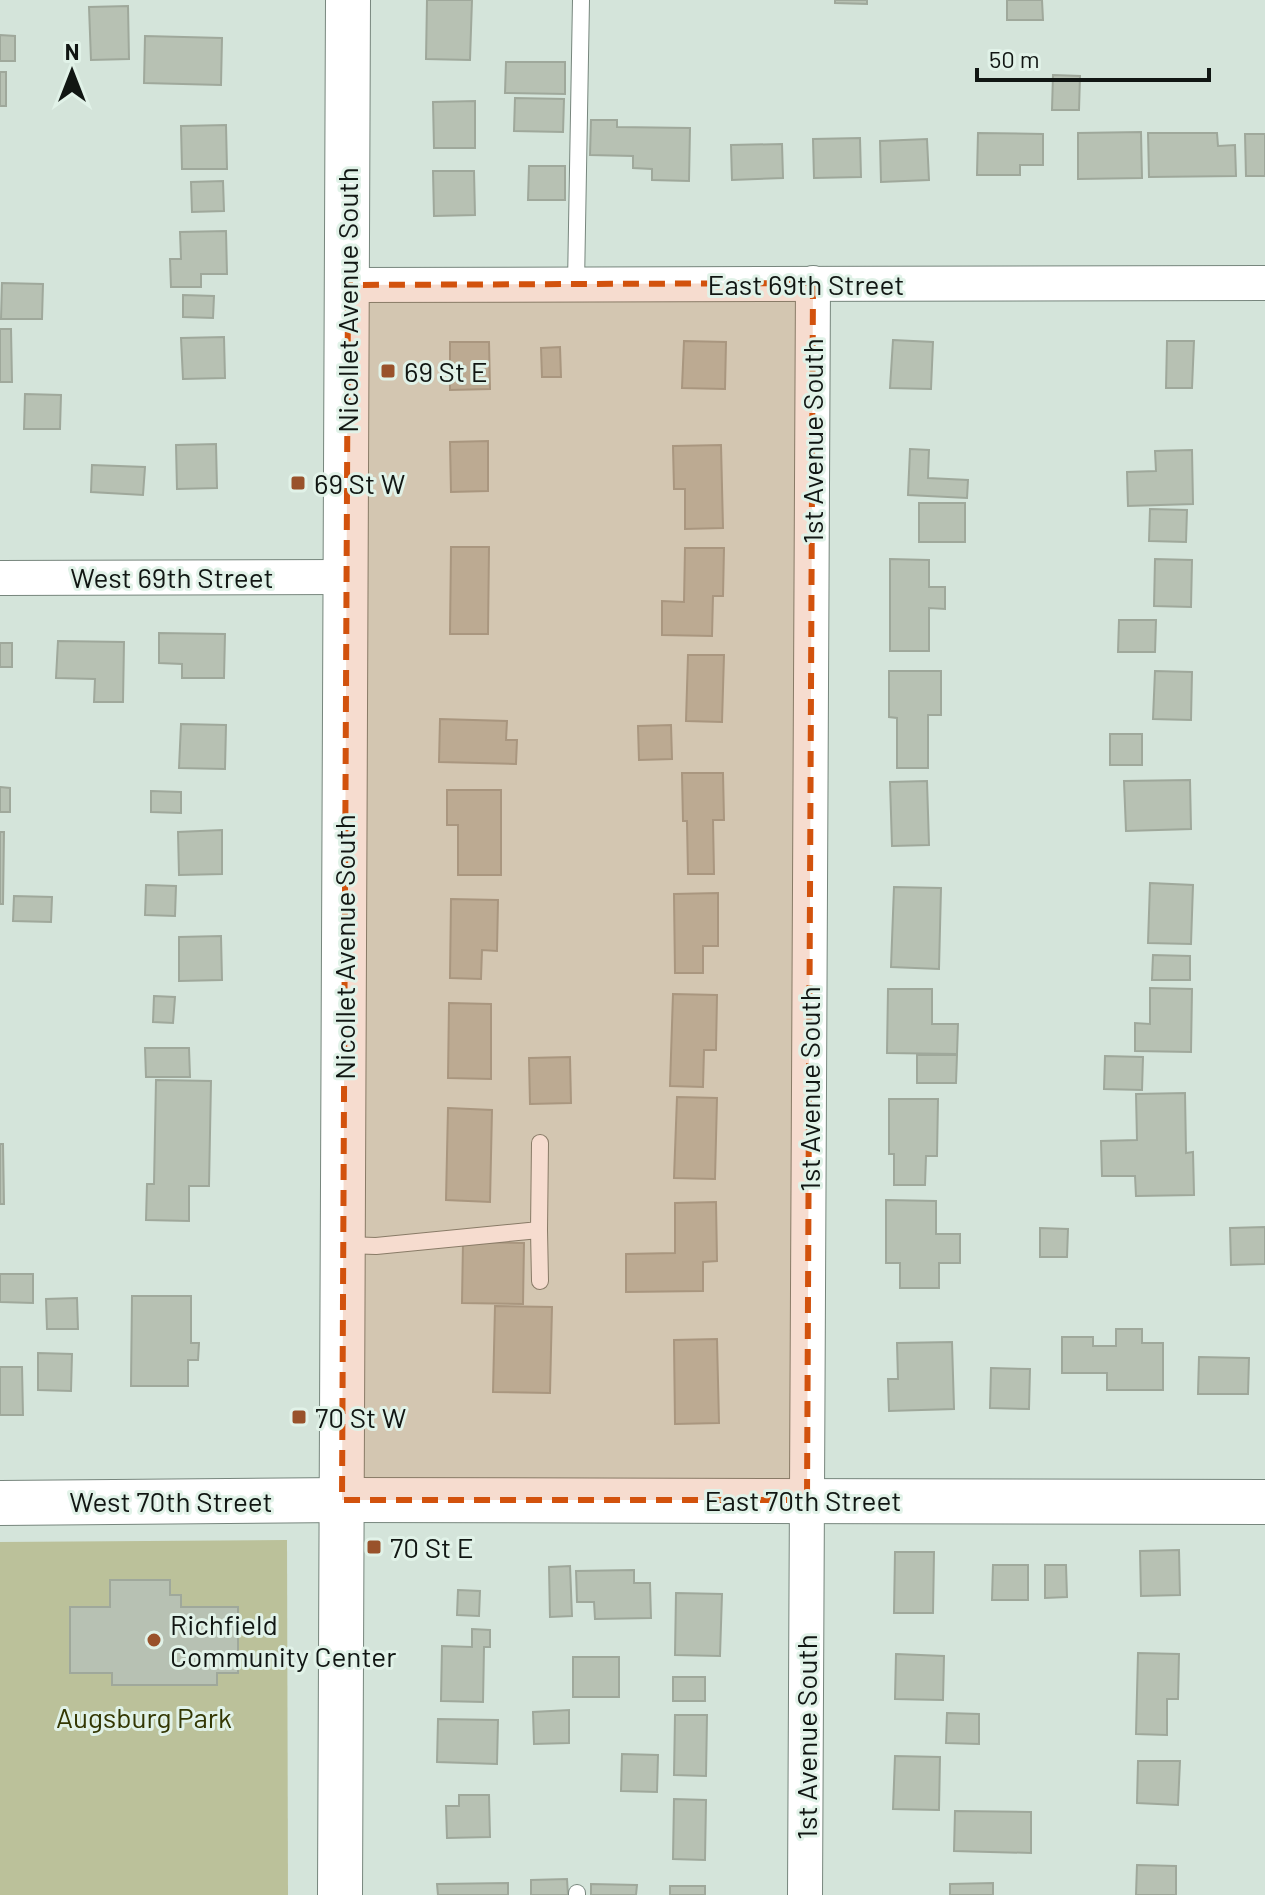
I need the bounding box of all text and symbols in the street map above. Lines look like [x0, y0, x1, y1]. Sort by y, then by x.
north arrow [32, 32, 112, 112]
scale bar [977, 32, 1209, 82]
text: N [65, 38, 79, 64]
text: 50 m [989, 44, 1040, 73]
street label: Nicollet Avenue South [330, 167, 364, 433]
street label: East 69th Street [708, 267, 904, 301]
street label: 1st Avenue South [795, 338, 829, 544]
place label: 69 St E [404, 354, 488, 388]
marker: 69 St E [379, 362, 397, 380]
place label: 69 St W [314, 466, 405, 500]
marker: 69 St W [289, 474, 307, 492]
street label: West 69th Street [70, 560, 274, 594]
street label: Nicollet Avenue South [327, 814, 361, 1080]
street label: 1st Avenue South [792, 986, 826, 1192]
place label: 70 St W [315, 1400, 406, 1434]
marker: 70 St W [290, 1408, 308, 1426]
street label: East 70th Street [705, 1483, 901, 1517]
street label: West 70th Street [69, 1484, 273, 1518]
place label: 70 St E [390, 1530, 474, 1564]
marker: 70 St E [365, 1538, 383, 1556]
place label: Richfield Community Center [170, 1607, 396, 1673]
marker: Richfield Community Center [145, 1631, 163, 1649]
street label: 1st Avenue South [789, 1634, 823, 1840]
park label: Augsburg Park [56, 1700, 232, 1734]

